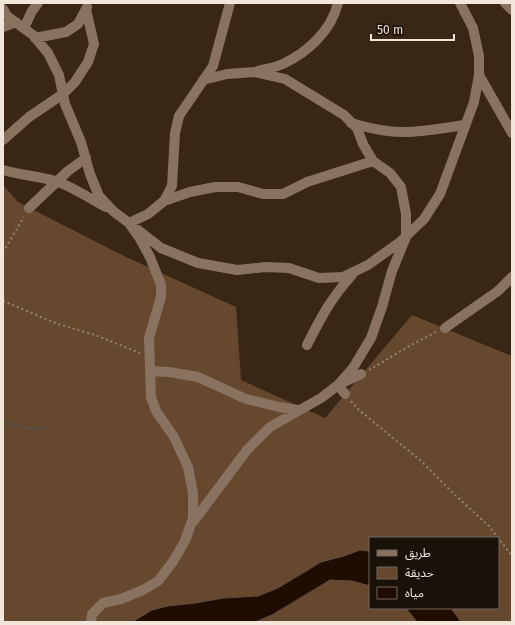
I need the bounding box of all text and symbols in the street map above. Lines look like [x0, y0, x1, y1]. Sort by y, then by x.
scale bar [371, 16, 454, 42]
text: 50 m [377, 23, 403, 37]
legend [369, 537, 499, 609]
text: طريق [405, 546, 431, 561]
text: حديقة [405, 566, 434, 580]
text: مياه [405, 586, 424, 600]

